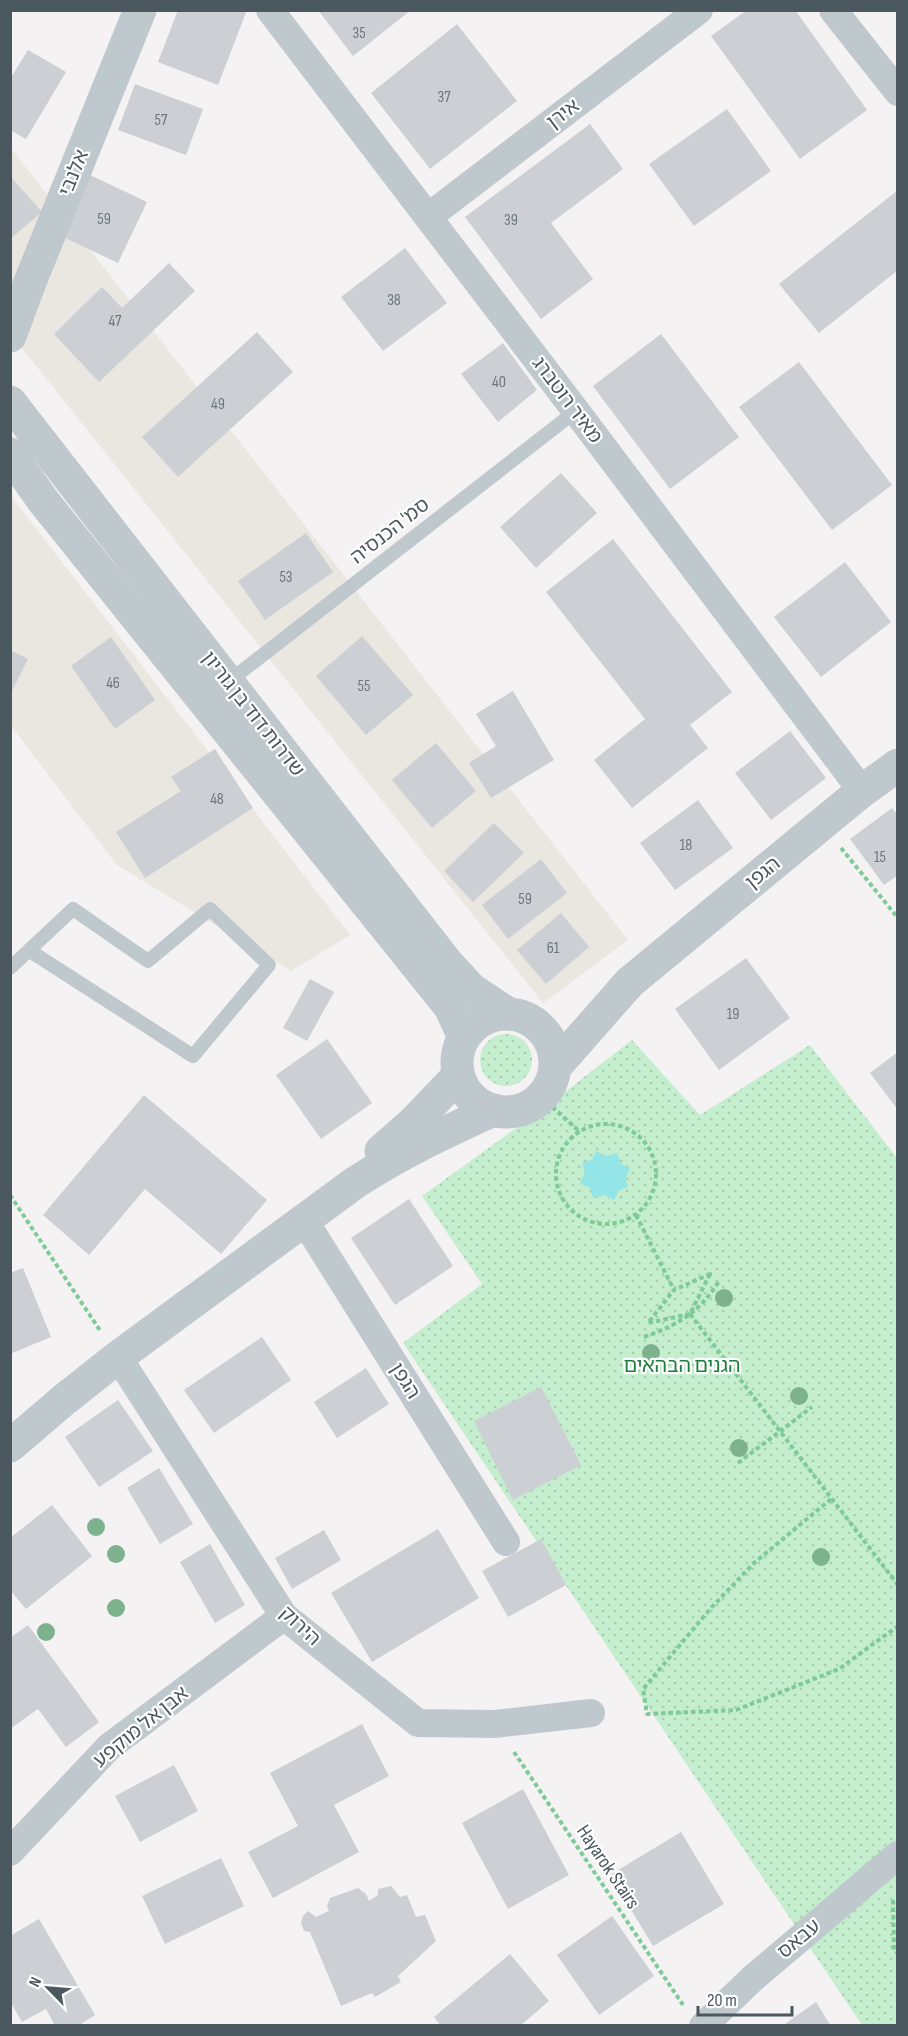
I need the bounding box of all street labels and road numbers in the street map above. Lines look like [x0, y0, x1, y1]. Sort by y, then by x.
street label: אירן [542, 94, 584, 134]
street label: אלנבי [54, 146, 94, 200]
street label: מאיר רוטברג [527, 352, 607, 448]
street label: סמ' הכנסיה [346, 493, 434, 569]
street label: שדרות דוד בן גוריון [197, 647, 309, 781]
street label: הגפן [741, 852, 785, 894]
street label: הגפן [385, 1358, 425, 1404]
street label: הירוק [275, 1601, 325, 1651]
street label: אבן אל מוקפע [89, 1681, 193, 1773]
street label: Hayarok Stairs [571, 1821, 645, 1913]
street label: עבאס [773, 1914, 825, 1964]

